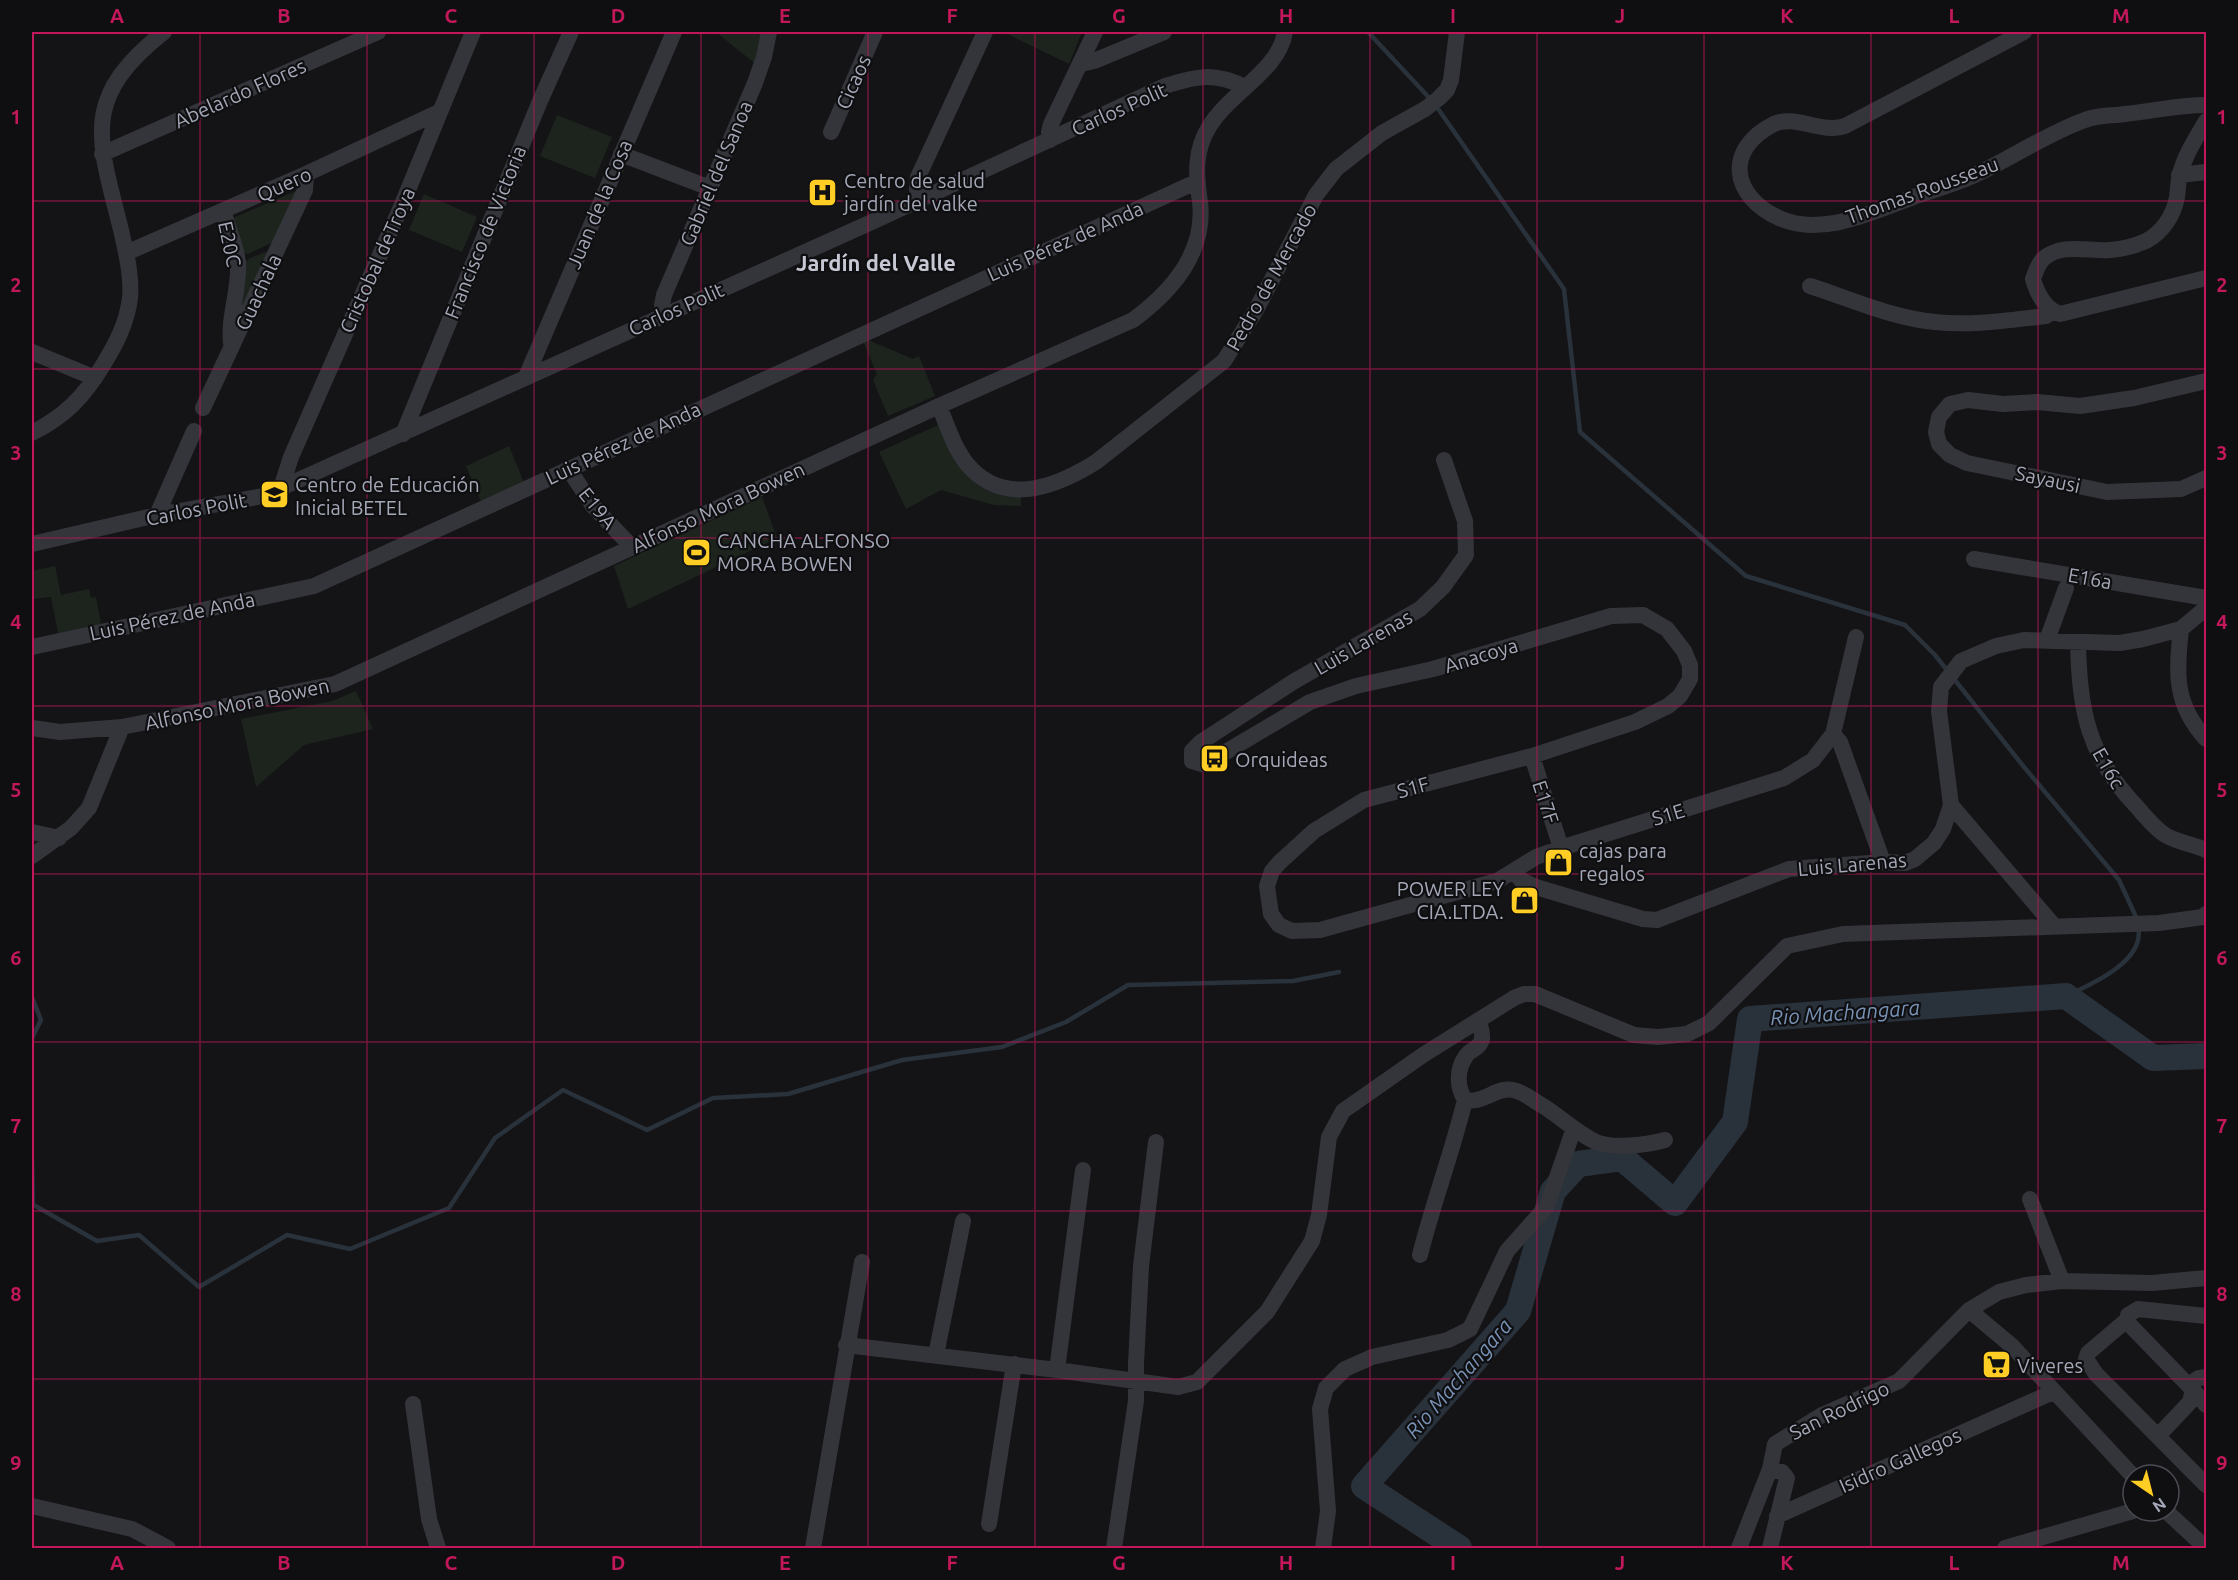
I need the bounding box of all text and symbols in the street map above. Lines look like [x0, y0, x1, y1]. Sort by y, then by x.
text: A [110, 4, 124, 27]
text: B [277, 4, 291, 27]
text: C [445, 4, 458, 27]
text: D [611, 4, 625, 27]
text: E [779, 4, 791, 27]
text: F [946, 4, 958, 27]
text: G [1112, 4, 1126, 27]
text: H [1279, 4, 1293, 27]
text: I [1450, 4, 1456, 27]
text: J [1615, 4, 1625, 27]
text: K [1780, 4, 1794, 27]
text: L [1949, 4, 1960, 27]
text: M [2112, 4, 2130, 27]
street label: Cicaos [831, 51, 875, 113]
street label: Abelardo Flores [171, 54, 309, 132]
street label: Carlos Polit [1068, 78, 1170, 140]
street label: Gabriel del Sanoa [675, 97, 757, 249]
text: 1 [10, 105, 22, 128]
text: 1 [2216, 105, 2228, 128]
street label: Juan de la Cosa [561, 136, 637, 272]
street label: Francisco de Victoria [440, 142, 530, 322]
street label: Thomas Rousseau [1843, 152, 2001, 228]
street label: Quero [253, 162, 315, 206]
place label: Centro de salud jardín del valke [842, 169, 985, 215]
hospital icon: Centro de salud jardín del valke [807, 176, 839, 208]
street label: Cristobal deTroya [335, 184, 419, 336]
street label: Luis Pérez de Anda [983, 196, 1147, 286]
street label: Pedro de Mercado [1221, 200, 1321, 354]
street label: E20C [214, 219, 246, 269]
street label: Guachala [230, 250, 286, 334]
district label: Jardín del Valle [796, 250, 956, 275]
text: 2 [10, 273, 22, 296]
text: 2 [2216, 273, 2228, 296]
street label: Carlos Polit [625, 278, 727, 340]
street label: Luis Pérez de Anda [542, 397, 704, 489]
text: 3 [10, 441, 22, 464]
text: 3 [2216, 441, 2228, 464]
street label: Alfonso Mora Bowen [628, 457, 808, 557]
street label: Sayausi [2014, 461, 2082, 497]
place label: Centro de Educación Inicial BETEL [295, 473, 480, 519]
school or university icon: Centro de Educación Inicial BETEL [258, 479, 290, 511]
street label: E19A [574, 483, 622, 533]
street label: Carlos Polit [144, 488, 248, 530]
place label: CANCHA ALFONSO MORA BOWEN [717, 529, 890, 575]
sports icon: CANCHA ALFONSO MORA BOWEN [680, 536, 712, 568]
street label: E16a [2066, 563, 2114, 593]
street label: Luis Pérez de Anda [87, 587, 257, 645]
street label: Luis Larenas [1310, 605, 1416, 679]
text: 4 [10, 610, 22, 633]
text: 4 [2216, 610, 2228, 633]
street label: Anacoya [1442, 633, 1520, 677]
street label: Alfonso Mora Bowen [143, 673, 331, 735]
bus stop icon: Orquideas [1198, 743, 1230, 775]
street label: E16c [2088, 744, 2130, 792]
place label: Orquideas [1235, 748, 1328, 771]
street label: S1F [1394, 772, 1432, 802]
street label: E17F [1528, 777, 1564, 827]
text: 5 [10, 778, 22, 801]
text: 5 [2216, 778, 2228, 801]
street label: S1E [1649, 798, 1687, 830]
place label: cajas para regalos [1579, 839, 1667, 885]
shop icon: cajas para regalos [1542, 846, 1574, 878]
street label: Luis Larenas [1797, 848, 1907, 880]
place label: POWER LEY CIA.LTDA. [1397, 877, 1504, 923]
shop icon: POWER LEY CIA.LTDA. [1509, 884, 1541, 916]
text: 6 [10, 946, 22, 969]
text: 6 [2216, 946, 2228, 969]
water label: Rio Machangara [1769, 995, 1921, 1029]
text: 7 [10, 1114, 22, 1137]
text: 7 [2216, 1114, 2228, 1137]
text: 8 [10, 1282, 22, 1305]
text: 8 [2216, 1282, 2228, 1305]
water label: Rio Machangara [1400, 1314, 1516, 1442]
supermarket icon: Viveres [1980, 1349, 2012, 1381]
place label: Viveres [2017, 1354, 2083, 1377]
street label: San Rodrigo [1785, 1376, 1893, 1444]
street label: Isidro Gallegos [1835, 1423, 1965, 1497]
text: 9 [10, 1451, 22, 1474]
text: 9 [2216, 1451, 2228, 1474]
north arrow [2121, 1463, 2181, 1523]
text: N [2150, 1494, 2170, 1516]
text: A [110, 1551, 124, 1574]
text: B [277, 1551, 291, 1574]
text: C [445, 1551, 458, 1574]
text: D [611, 1551, 625, 1574]
text: E [779, 1551, 791, 1574]
text: F [946, 1551, 958, 1574]
text: G [1112, 1551, 1126, 1574]
text: H [1279, 1551, 1293, 1574]
text: I [1450, 1551, 1456, 1574]
text: J [1615, 1551, 1625, 1574]
text: K [1780, 1551, 1794, 1574]
text: L [1949, 1551, 1960, 1574]
text: M [2112, 1551, 2130, 1574]

